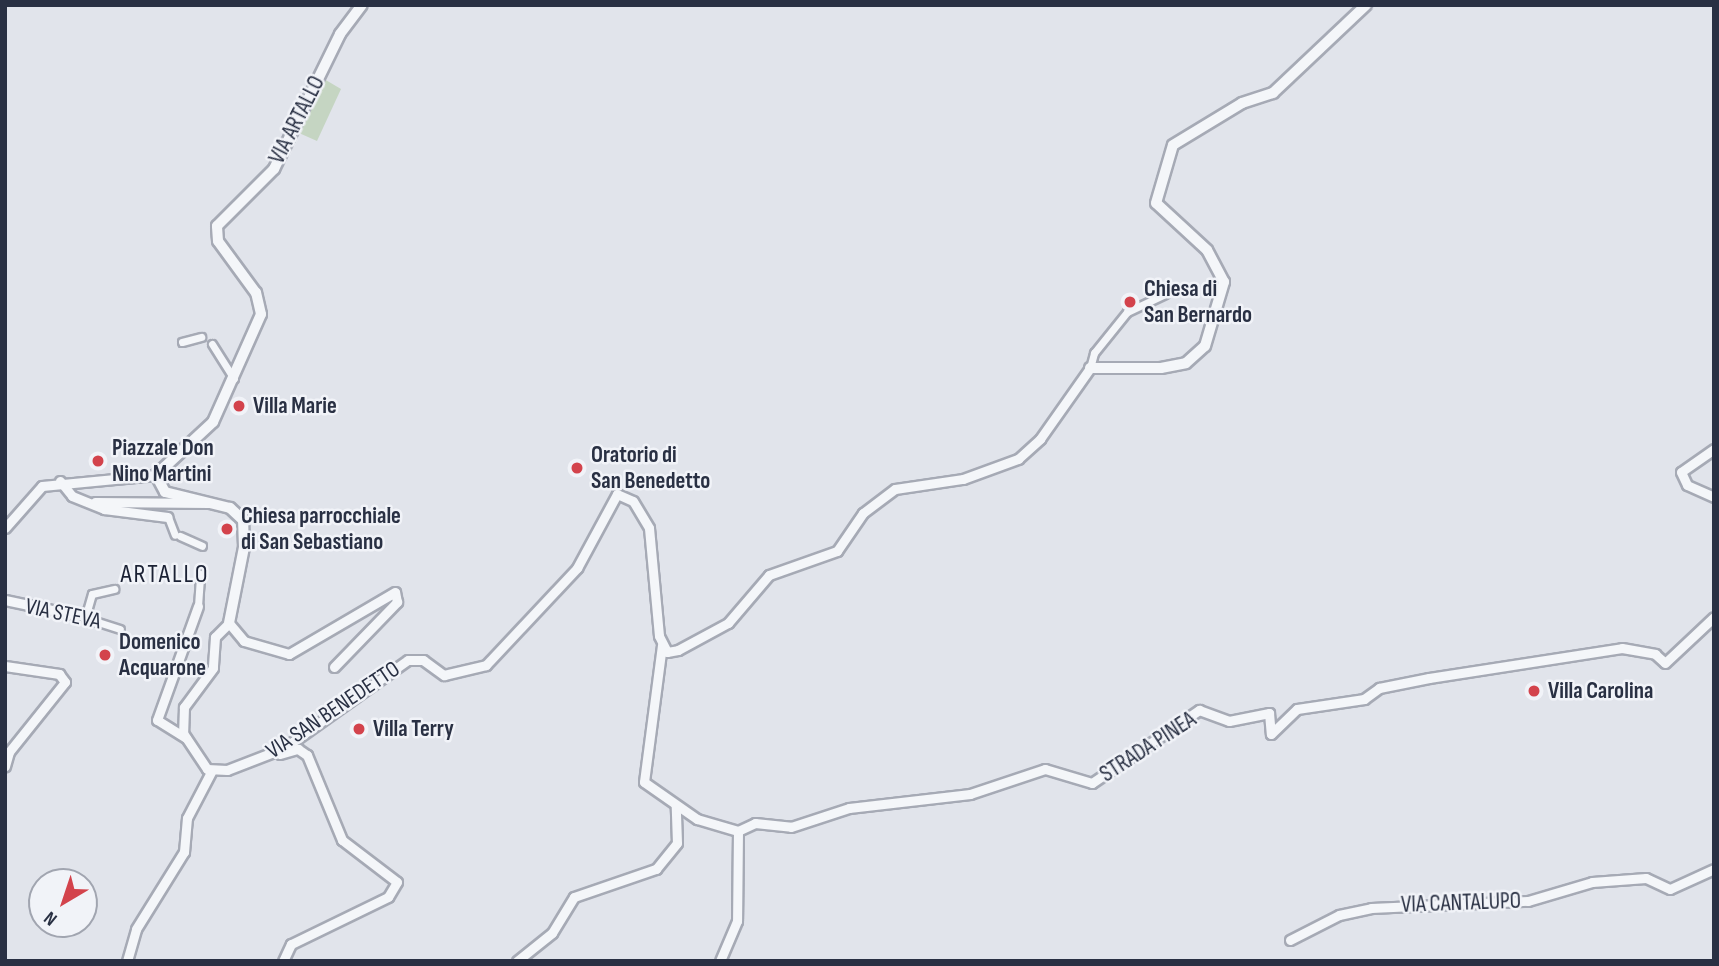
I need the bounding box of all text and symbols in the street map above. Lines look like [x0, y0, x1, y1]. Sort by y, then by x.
street label: VIA ARTALLO [263, 71, 331, 169]
place label: Chiesa di San Bernardo [1144, 275, 1252, 329]
marker: Chiesa di San Bernardo [1122, 294, 1138, 310]
place label: Villa Marie [253, 392, 337, 420]
marker: Villa Marie [231, 398, 247, 414]
place label: Piazzale Don Nino Martini [112, 434, 214, 488]
place label: Oratorio di San Benedetto [591, 441, 710, 495]
marker: Piazzale Don Nino Martini [90, 453, 106, 469]
marker: Oratorio di San Benedetto [569, 460, 585, 476]
place label: Chiesa parrocchiale di San Sebastiano [241, 502, 401, 556]
marker: Chiesa parrocchiale di San Sebastiano [219, 521, 235, 537]
district label: ARTALLO [121, 559, 209, 591]
street label: VIA STEVA [23, 593, 103, 635]
place label: Domenico Acquarone [119, 628, 206, 682]
marker: Domenico Acquarone [97, 647, 113, 663]
street label: VIA SAN BENEDETTO [261, 655, 405, 765]
place label: Villa Carolina [1548, 677, 1653, 705]
marker: Villa Carolina [1526, 683, 1542, 699]
street label: STRADA PINEA [1095, 706, 1201, 788]
place label: Villa Terry [373, 715, 454, 743]
marker: Villa Terry [351, 721, 367, 737]
north arrow [28, 868, 98, 938]
street label: VIA CANTALUPO [1401, 887, 1521, 919]
text: N [40, 906, 62, 930]

